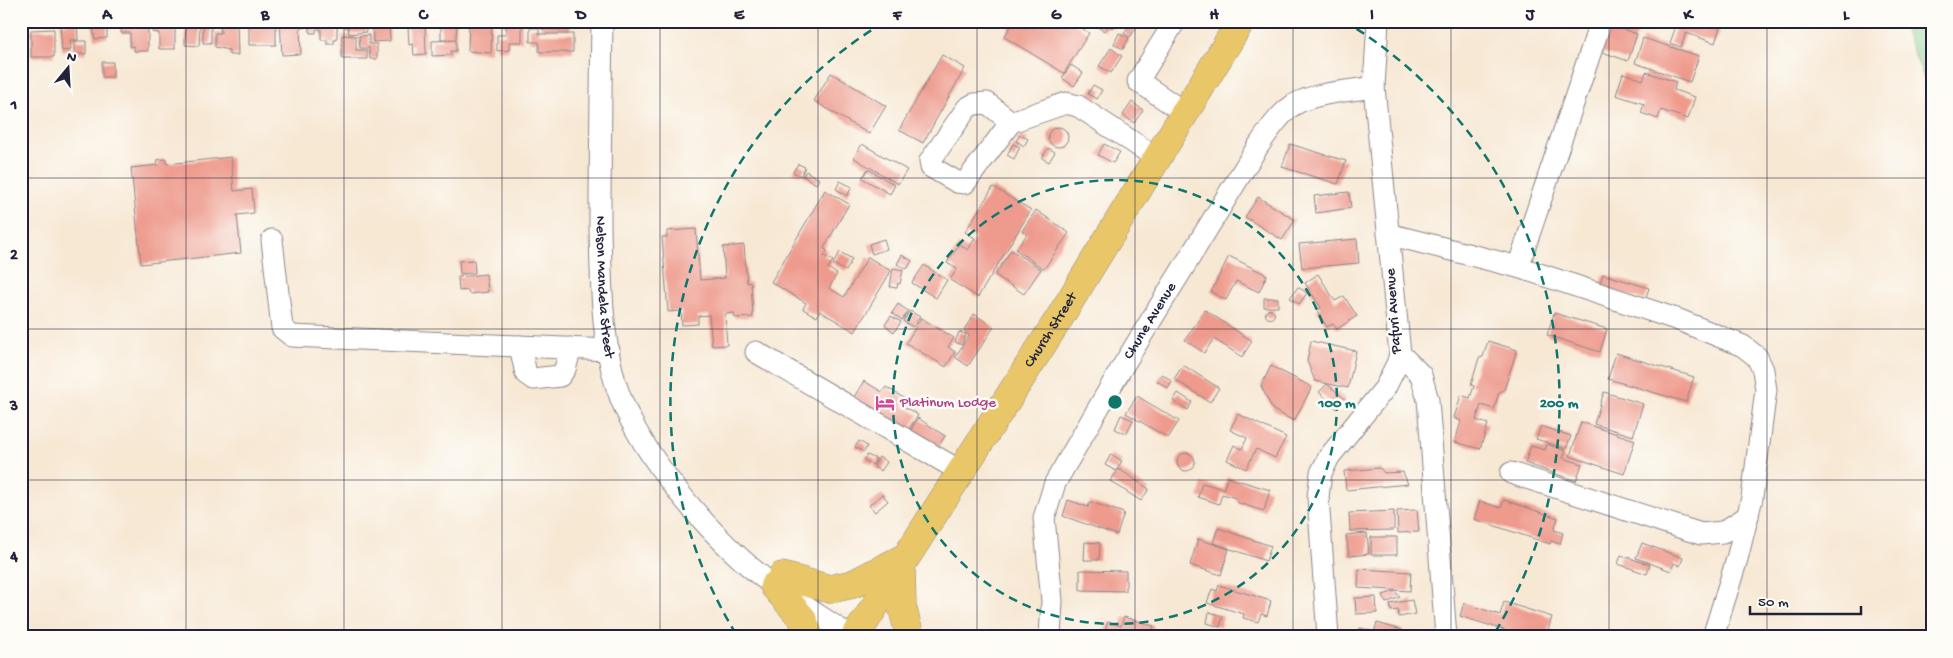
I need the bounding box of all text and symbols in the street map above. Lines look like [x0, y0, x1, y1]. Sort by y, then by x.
text: A [101, 7, 113, 26]
text: B [260, 7, 270, 26]
text: C [418, 7, 429, 26]
text: D [574, 7, 587, 26]
text: E [734, 7, 745, 26]
text: F [892, 7, 903, 26]
text: G [1051, 7, 1062, 26]
text: H [1209, 7, 1219, 26]
text: I [1370, 7, 1374, 26]
text: J [1525, 7, 1536, 26]
text: K [1683, 7, 1695, 26]
text: L [1843, 7, 1850, 26]
north arrow [42, 42, 92, 92]
text: N [64, 49, 78, 68]
text: 1 [10, 97, 17, 116]
street label: Nelson Mandela Street [591, 216, 618, 361]
text: 2 [10, 247, 18, 266]
street label: Pafuri Avenue [1382, 267, 1406, 355]
street label: Chune Avenue [1120, 279, 1181, 363]
street label: Church Street [1021, 288, 1083, 371]
hotel icon: Platinum Lodge [874, 392, 896, 414]
centre of rings [1106, 393, 1124, 411]
place label: Platinum Lodge [899, 394, 996, 412]
text: 100 m [1317, 395, 1356, 413]
text: 200 m [1540, 395, 1579, 413]
text: 3 [9, 398, 18, 417]
text: 4 [9, 549, 18, 568]
scale bar [1750, 583, 1862, 615]
text: 50 m [1758, 594, 1789, 612]

